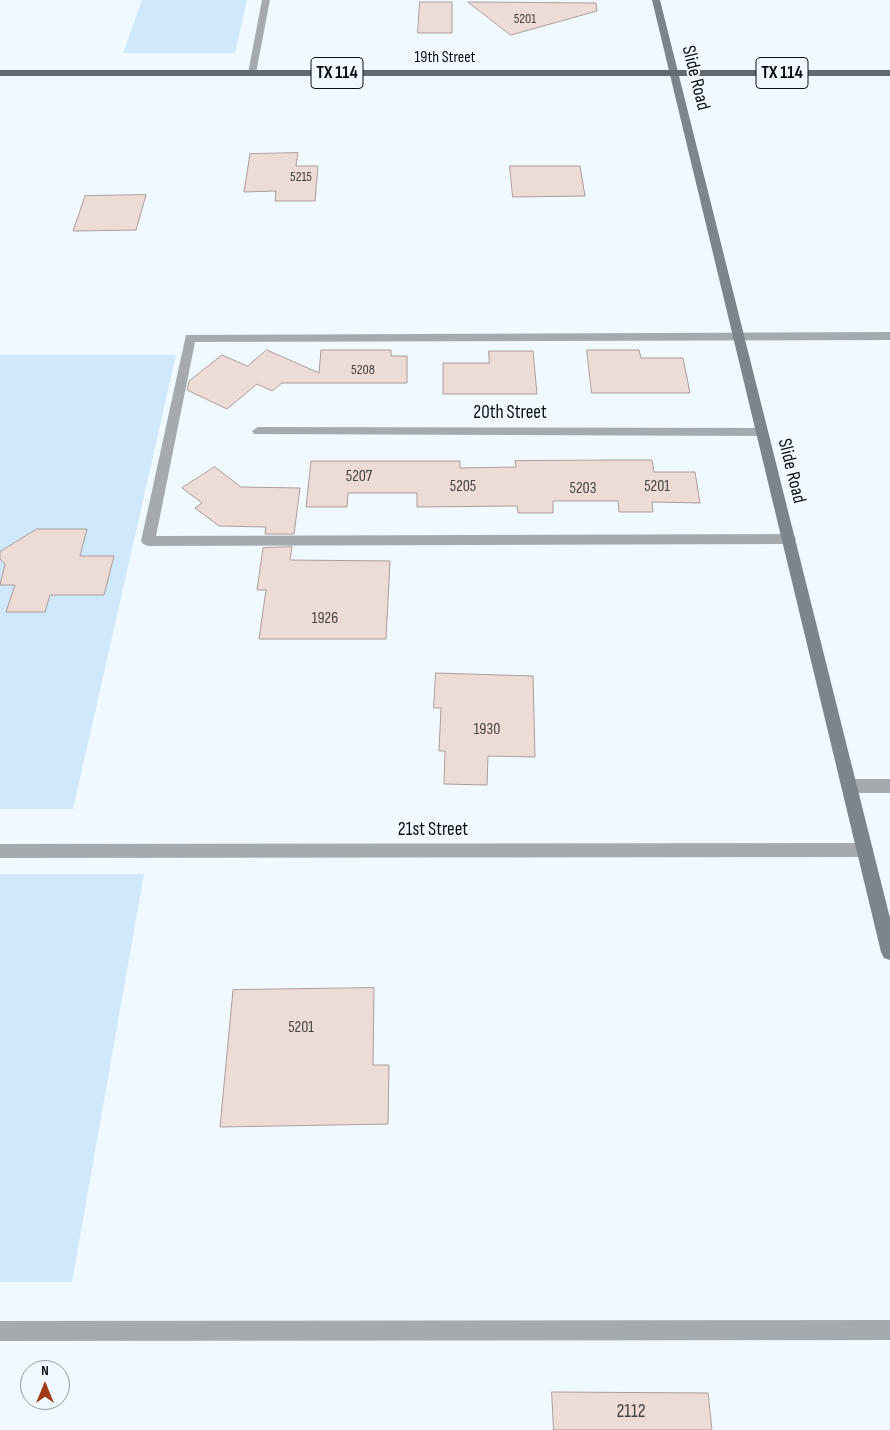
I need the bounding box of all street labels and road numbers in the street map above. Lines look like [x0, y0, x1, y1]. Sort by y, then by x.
street label: Slide Road [676, 43, 714, 113]
street label: 19th Street [415, 48, 475, 68]
road number: TX 114 [311, 58, 363, 88]
road number: TX 114 [756, 58, 808, 88]
street label: 20th Street [473, 402, 547, 424]
street label: Slide Road [772, 436, 810, 506]
street label: 21st Street [398, 819, 468, 841]

